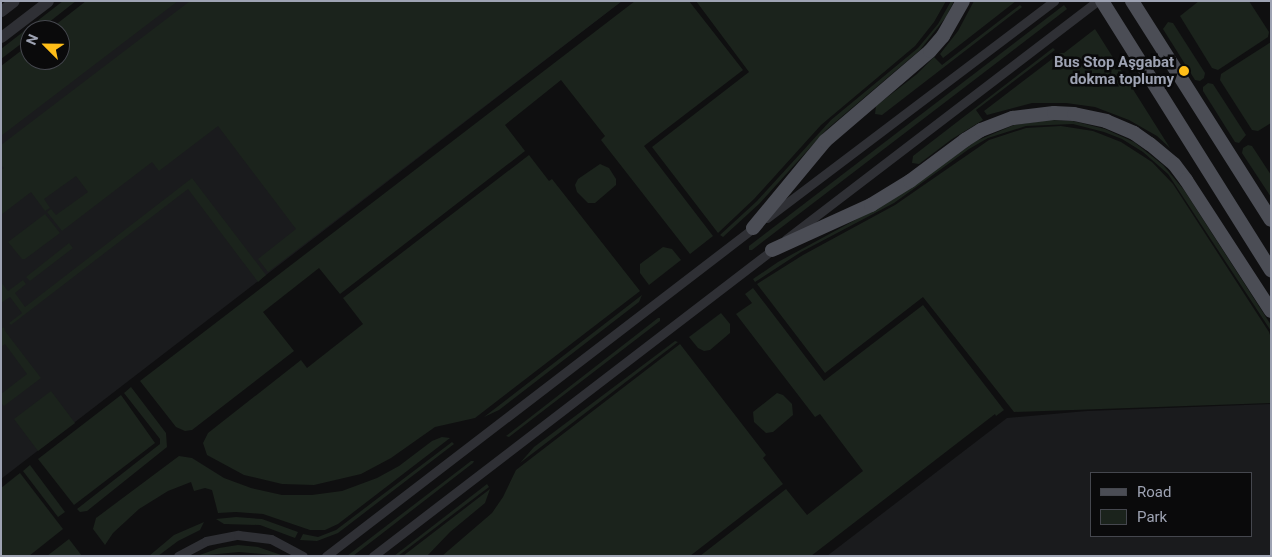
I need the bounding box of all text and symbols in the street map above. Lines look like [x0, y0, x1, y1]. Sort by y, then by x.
north arrow [20, 20, 70, 70]
text: N [23, 32, 41, 47]
place label: Bus Stop Aşgabat dokma toplumy [1054, 53, 1174, 88]
marker: Bus Stop Aşgabat dokma toplumy [1178, 65, 1190, 77]
legend [1090, 472, 1252, 537]
text: Road [1137, 483, 1171, 501]
text: Park [1137, 508, 1167, 526]

